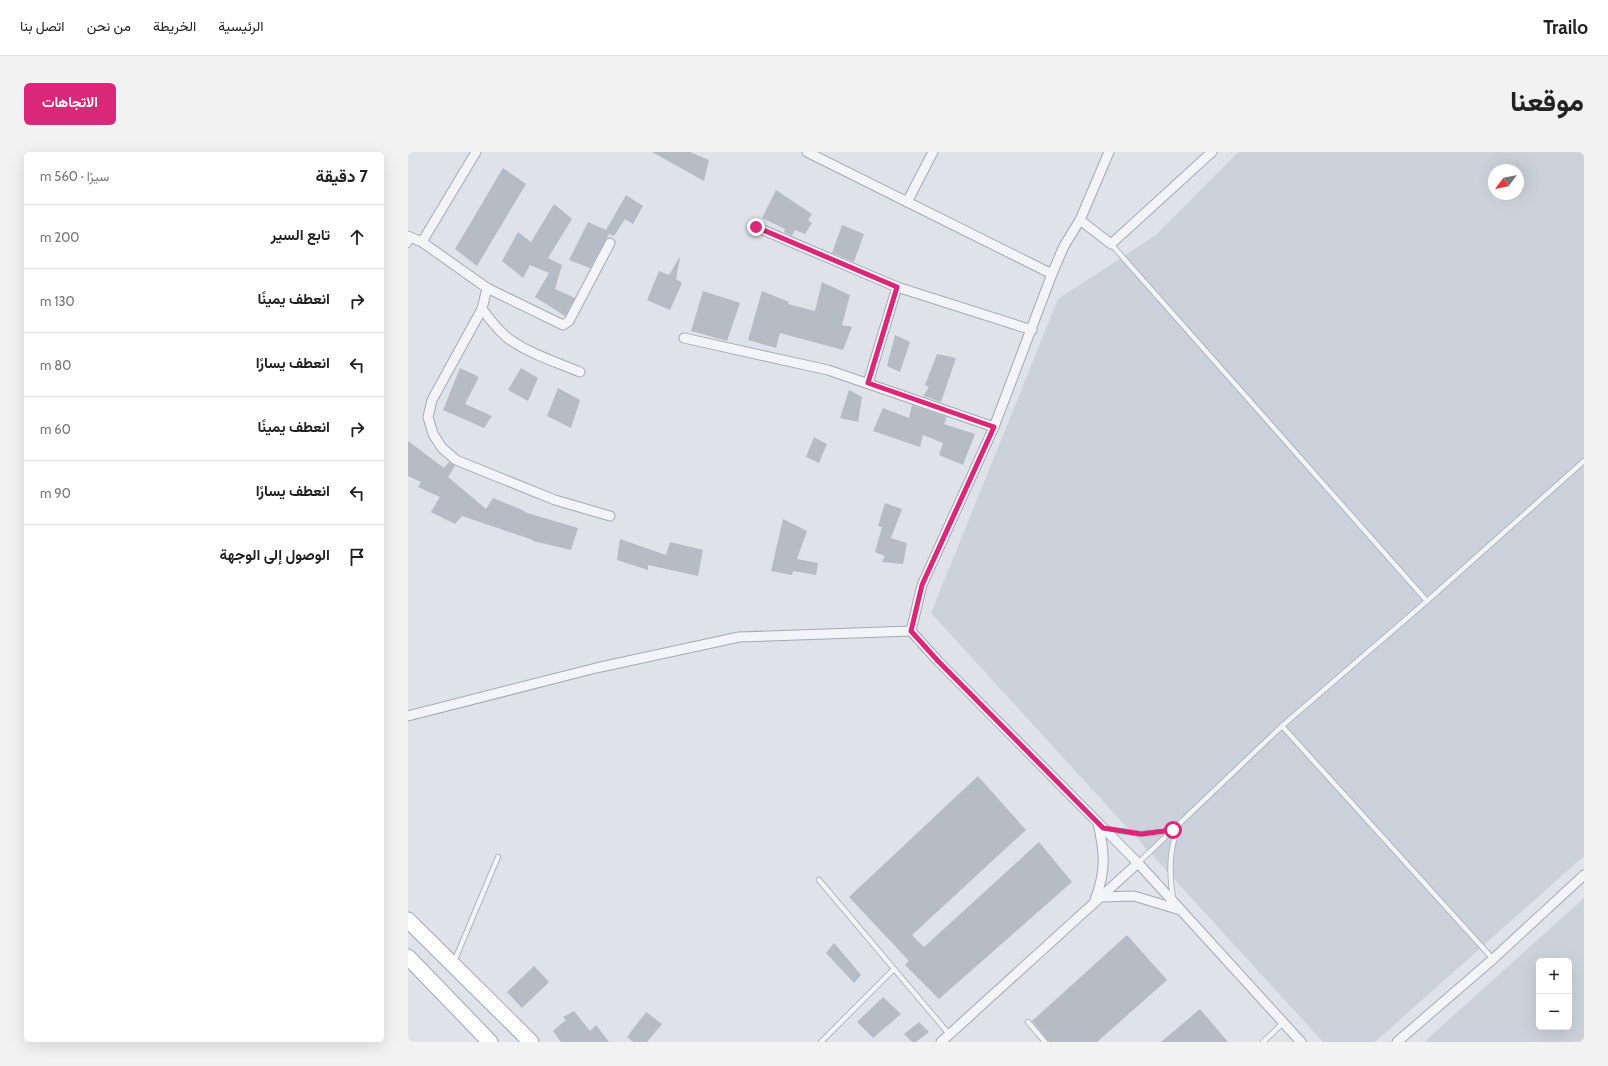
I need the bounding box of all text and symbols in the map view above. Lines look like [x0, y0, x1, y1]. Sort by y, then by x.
text: Trailo [1543, 16, 1588, 39]
text: اتصل بنا [20, 17, 65, 35]
text: من نحن [87, 17, 131, 35]
text: الخريطة [153, 17, 196, 35]
text: الرئيسية [218, 17, 264, 35]
button: الاتجاهات [24, 83, 116, 125]
text: موقعنا [1510, 84, 1584, 118]
north arrow [1488, 164, 1524, 200]
text: 7 دقيقة [315, 166, 368, 186]
text: سيرًا · 560 m [40, 168, 109, 184]
route end [747, 218, 765, 236]
text: تابع السير [271, 226, 330, 244]
icon: ahead [346, 226, 368, 248]
text: 200 m [40, 229, 79, 245]
text: انعطف يمينًا [257, 290, 330, 308]
icon: right [346, 290, 368, 312]
text: 130 m [40, 293, 75, 309]
text: انعطف يسارًا [256, 354, 330, 372]
icon: left [346, 354, 368, 376]
text: 80 m [40, 357, 71, 373]
text: انعطف يمينًا [257, 418, 330, 436]
icon: right [346, 418, 368, 440]
text: 60 m [40, 421, 71, 437]
text: انعطف يسارًا [256, 482, 330, 500]
icon: left [346, 482, 368, 504]
text: 90 m [40, 485, 71, 501]
text: الوصول إلى الوجهة [220, 546, 330, 564]
icon: arrive [346, 546, 368, 568]
route start [1164, 821, 1182, 839]
map controls [1536, 958, 1572, 1030]
button: + [1536, 958, 1572, 994]
button: − [1536, 994, 1572, 1030]

